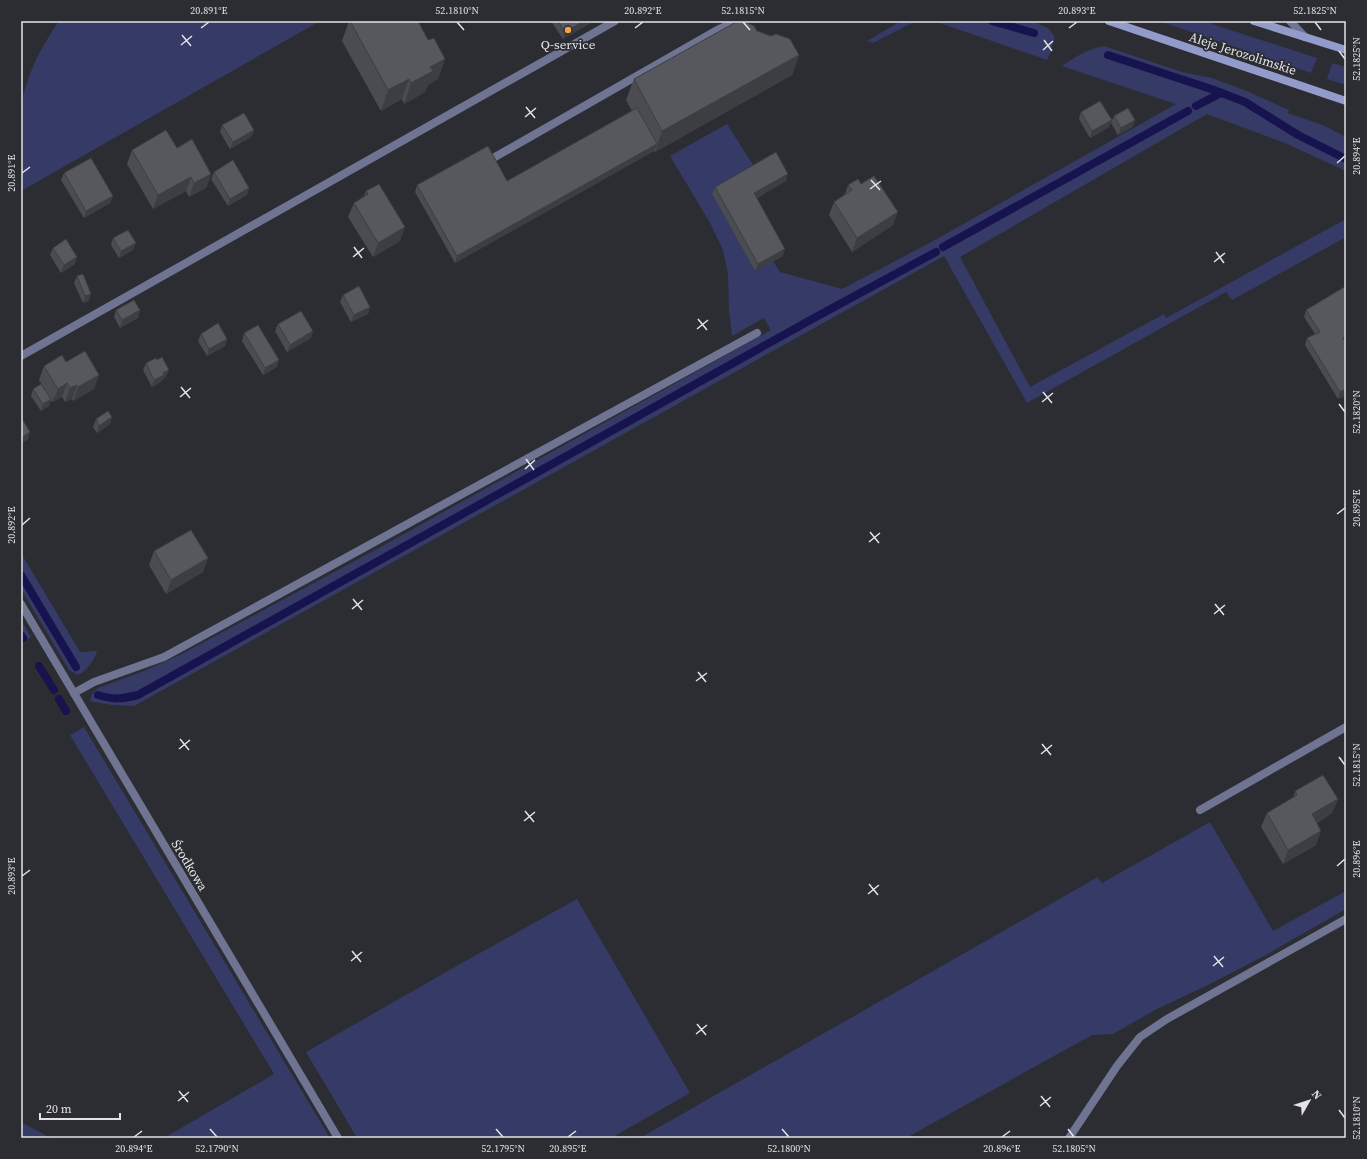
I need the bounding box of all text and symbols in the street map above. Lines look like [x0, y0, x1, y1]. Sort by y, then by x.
text: 20.891°E [190, 4, 228, 17]
text: 52.1810°N [435, 4, 479, 17]
text: 20.892°E [624, 4, 662, 17]
text: 52.1815°N [721, 4, 765, 17]
text: 20.893°E [1058, 4, 1096, 17]
text: 52.1825°N [1293, 4, 1337, 17]
marker: Q-service [563, 25, 573, 35]
street label: Aleje Jerozolimskie [1187, 28, 1299, 79]
place label: Q-service [541, 36, 596, 53]
text: 52.1825°N [1350, 37, 1363, 81]
text: 20.894°E [1350, 137, 1363, 175]
text: 20.891°E [5, 154, 18, 192]
text: 52.1820°N [1350, 390, 1363, 434]
text: 20.895°E [1350, 489, 1363, 527]
text: 20.892°E [5, 506, 18, 544]
text: 52.1815°N [1350, 743, 1363, 787]
street label: Środkowa [168, 837, 212, 894]
text: 20.896°E [1350, 840, 1363, 878]
text: 20.893°E [5, 857, 18, 895]
north arrow [1289, 1081, 1329, 1121]
text: N [1308, 1087, 1325, 1103]
scale bar [40, 1095, 120, 1121]
text: 52.1810°N [1350, 1096, 1363, 1140]
text: 20 m [46, 1101, 72, 1117]
text: 20.894°E [115, 1142, 153, 1155]
text: 52.1790°N [195, 1142, 239, 1155]
text: 52.1795°N [481, 1142, 525, 1155]
text: 20.895°E [549, 1142, 587, 1155]
text: 52.1800°N [767, 1142, 811, 1155]
text: 20.896°E [983, 1142, 1021, 1155]
text: 52.1805°N [1052, 1142, 1096, 1155]

